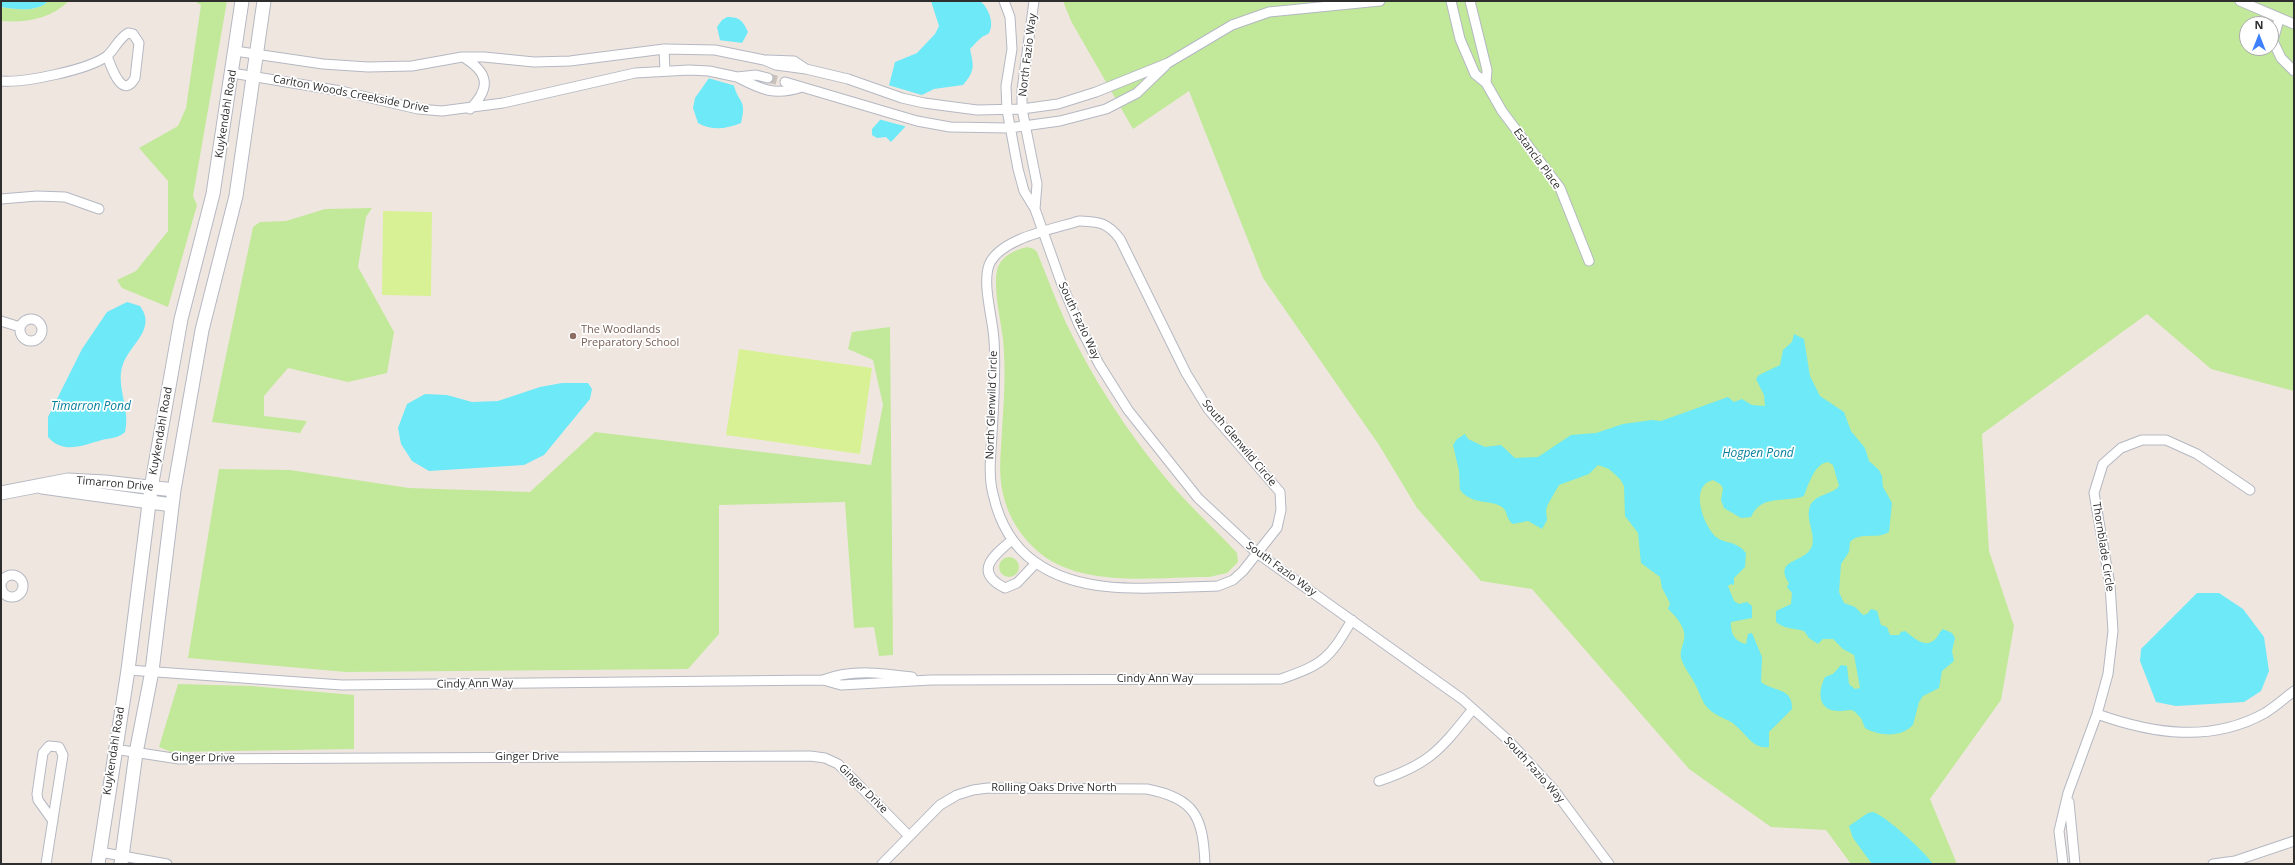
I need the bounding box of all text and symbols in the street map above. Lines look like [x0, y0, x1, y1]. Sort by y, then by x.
street label: North Fazio Way [1016, 13, 1040, 97]
north arrow [2239, 16, 2279, 56]
text: N [2255, 17, 2263, 32]
street label: Kuykendahl Road [213, 69, 239, 159]
street label: Carlton Woods Creekside Drive [272, 72, 430, 116]
street label: Estancia Place [1510, 126, 1564, 192]
street label: South Fazio Way [1055, 280, 1103, 362]
place label: The Woodlands Preparatory School [581, 323, 679, 349]
marker: The Woodlands Preparatory School [568, 331, 578, 341]
street label: North Glenwild Circle [984, 350, 1000, 460]
street label: Kuykendahl Road [147, 386, 175, 476]
street label: South Glenwild Circle [1199, 397, 1279, 489]
water label: Timarron Pond [51, 400, 131, 414]
water label: Hogpen Pond [1722, 447, 1794, 461]
street label: Timarron Drive [76, 474, 154, 494]
street label: Thornblade Circle [2089, 501, 2117, 593]
street label: South Fazio Way [1243, 539, 1319, 599]
street label: Cindy Ann Way [1117, 672, 1193, 686]
street label: Cindy Ann Way [437, 677, 513, 691]
street label: Kuykendahl Road [101, 706, 127, 796]
street label: South Fazio Way [1501, 734, 1567, 806]
street label: Ginger Drive [495, 750, 559, 764]
street label: Ginger Drive [171, 751, 235, 765]
street label: Ginger Drive [836, 762, 890, 816]
street label: Rolling Oaks Drive North [991, 781, 1117, 795]

